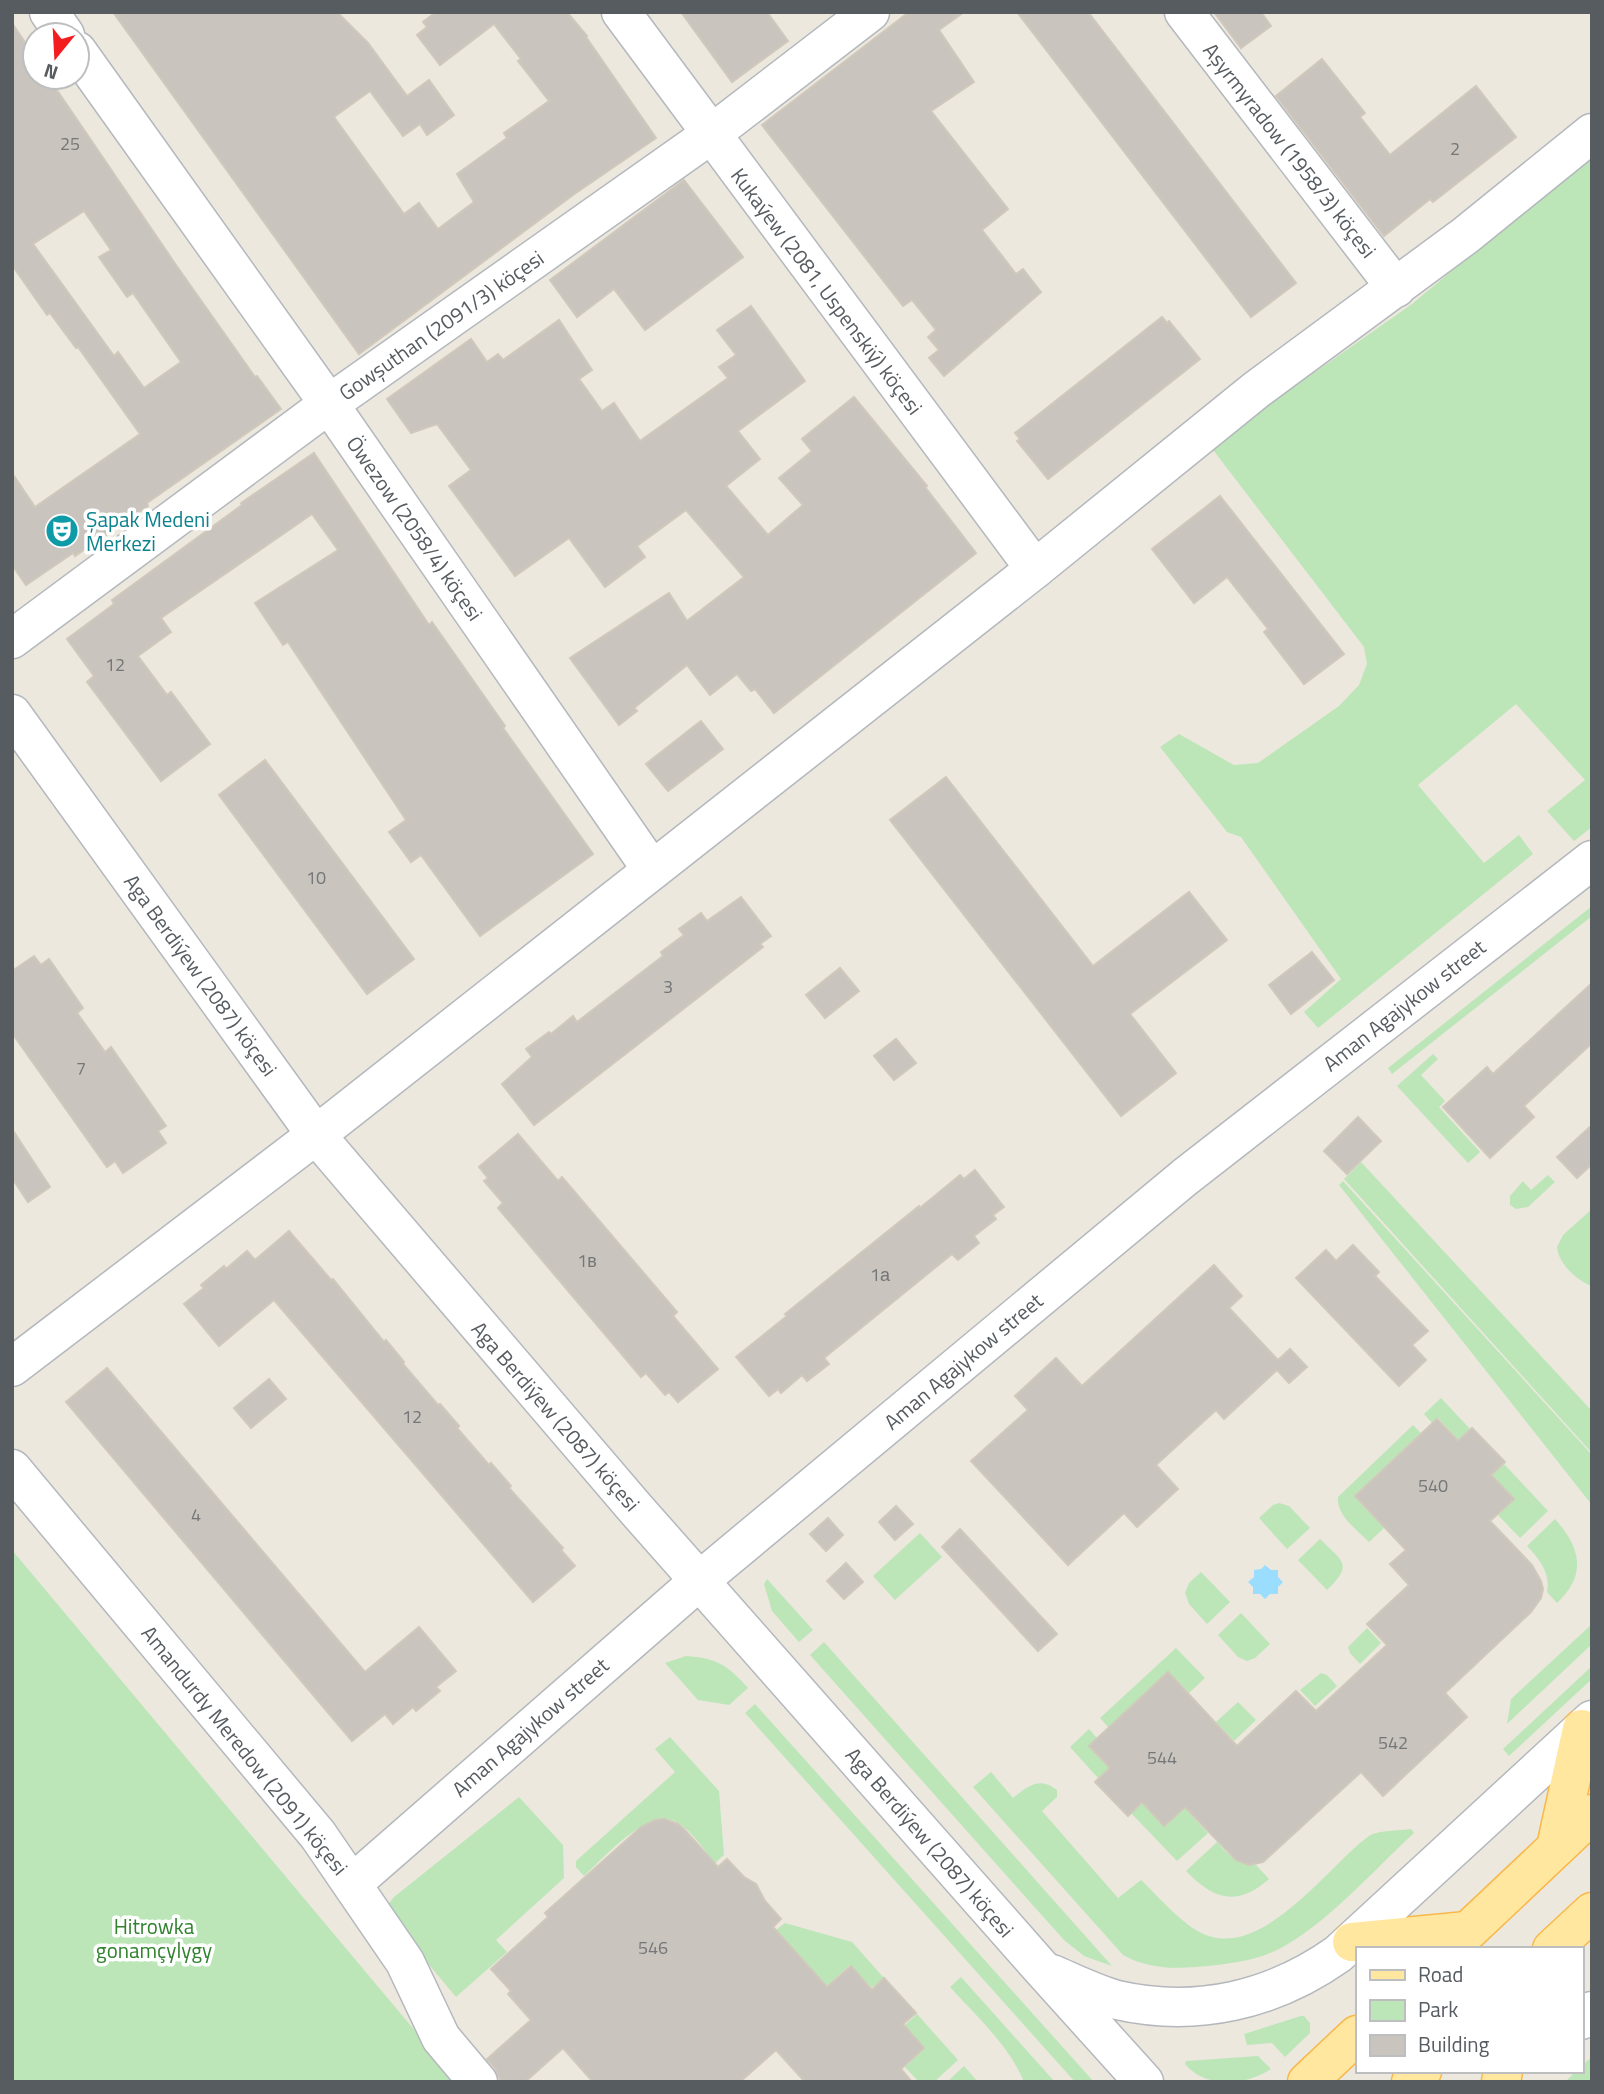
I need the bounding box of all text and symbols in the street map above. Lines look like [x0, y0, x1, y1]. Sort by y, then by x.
north arrow [21, 21, 91, 91]
street label: Aşyrmyradow (1958/3) köçesi [1196, 35, 1384, 265]
text: N [40, 57, 61, 88]
house number: 25 [60, 130, 80, 157]
house number: 2 [1450, 135, 1460, 162]
street label: Kukaýew (2081, Uspenskiý) köçesi [723, 161, 931, 421]
street label: Gowşuthan (2091/3) köçesi [332, 242, 550, 408]
street label: Öwezow (2058/4) köçesi [339, 429, 491, 627]
place label: Şapak Medeni Merkezi [86, 503, 210, 559]
theatre icon: Şapak Medeni Merkezi [43, 512, 81, 550]
house number: 12 [105, 651, 125, 678]
house number: 10 [306, 864, 326, 891]
street label: Aga Berdiýew (2087) köçesi [117, 867, 285, 1083]
street label: Aman Agajykow street [1316, 931, 1493, 1079]
house number: 3 [663, 973, 673, 1000]
house number: 7 [76, 1055, 86, 1082]
house number: 1в [577, 1247, 597, 1274]
house number: 1а [870, 1261, 891, 1288]
street label: Aman Agajykow street [876, 1284, 1050, 1437]
street label: Aga Berdiýew (2087) köçesi [464, 1314, 648, 1518]
house number: 12 [402, 1403, 422, 1430]
house number: 540 [1418, 1472, 1448, 1499]
house number: 4 [191, 1501, 201, 1528]
street label: Amandurdy Meredow (2091) köçesi [134, 1618, 356, 1882]
street label: Aman Agajykow street [444, 1649, 616, 1804]
house number: 542 [1378, 1729, 1408, 1756]
street label: Aga Berdiýew (2087) köçesi [838, 1740, 1022, 1944]
house number: 544 [1147, 1744, 1177, 1771]
park label: Hitrowka gonamçylygy [96, 1910, 212, 1966]
house number: 546 [638, 1934, 668, 1961]
legend [1356, 1947, 1583, 2073]
text: Road [1418, 1958, 1463, 1990]
text: Park [1418, 1993, 1458, 2025]
text: Building [1418, 2028, 1490, 2060]

